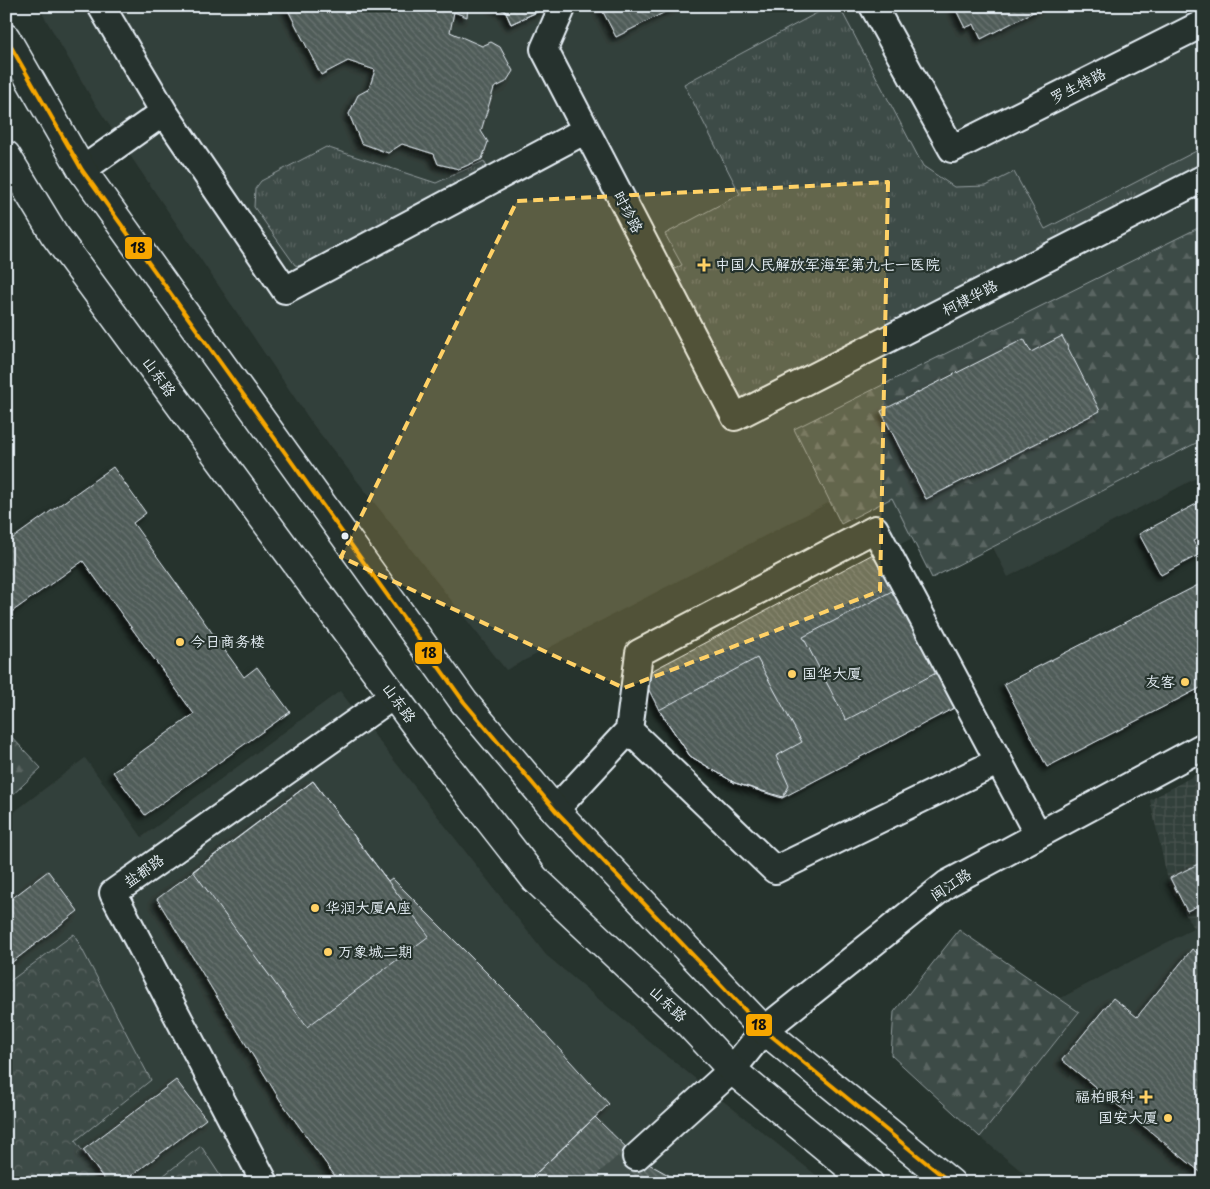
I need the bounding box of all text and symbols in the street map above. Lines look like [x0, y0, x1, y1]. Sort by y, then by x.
street label: 罗生特路 [1045, 61, 1109, 109]
street label: 时珍路 [609, 186, 650, 237]
line badge: 18 [124, 236, 153, 260]
text: 18 [130, 237, 146, 258]
place label: 中国人民解放军海军第九七一医院 [715, 252, 940, 275]
marker: 中国人民解放军海军第九七一医院 [697, 258, 711, 272]
street label: 柯棣华路 [937, 273, 1001, 321]
street label: 山东路 [138, 351, 183, 401]
unlabelled marker [340, 531, 350, 541]
place label: 今日商务楼 [190, 629, 265, 652]
marker: 今日商务楼 [174, 636, 186, 648]
line badge: 18 [414, 641, 443, 665]
text: 18 [421, 642, 437, 663]
place label: 国华大厦 [802, 661, 862, 684]
marker: 国华大厦 [786, 668, 798, 680]
place label: 友客 [1145, 669, 1175, 692]
marker: 友客 [1179, 676, 1191, 688]
street label: 山东路 [378, 677, 423, 727]
street label: 盐都路 [118, 847, 168, 892]
street label: 闽江路 [925, 862, 975, 906]
place label: 华润大厦A座 [325, 895, 412, 918]
marker: 华润大厦A座 [309, 902, 321, 914]
place label: 万象城二期 [338, 939, 413, 962]
marker: 万象城二期 [322, 946, 334, 958]
street label: 山东路 [645, 979, 693, 1027]
line badge: 18 [745, 1013, 773, 1037]
text: 18 [751, 1014, 767, 1035]
place label: 福柏眼科 [1075, 1084, 1135, 1107]
marker: 福柏眼科 [1139, 1090, 1153, 1104]
place label: 国安大厦 [1098, 1105, 1158, 1128]
marker: 国安大厦 [1162, 1112, 1174, 1124]

